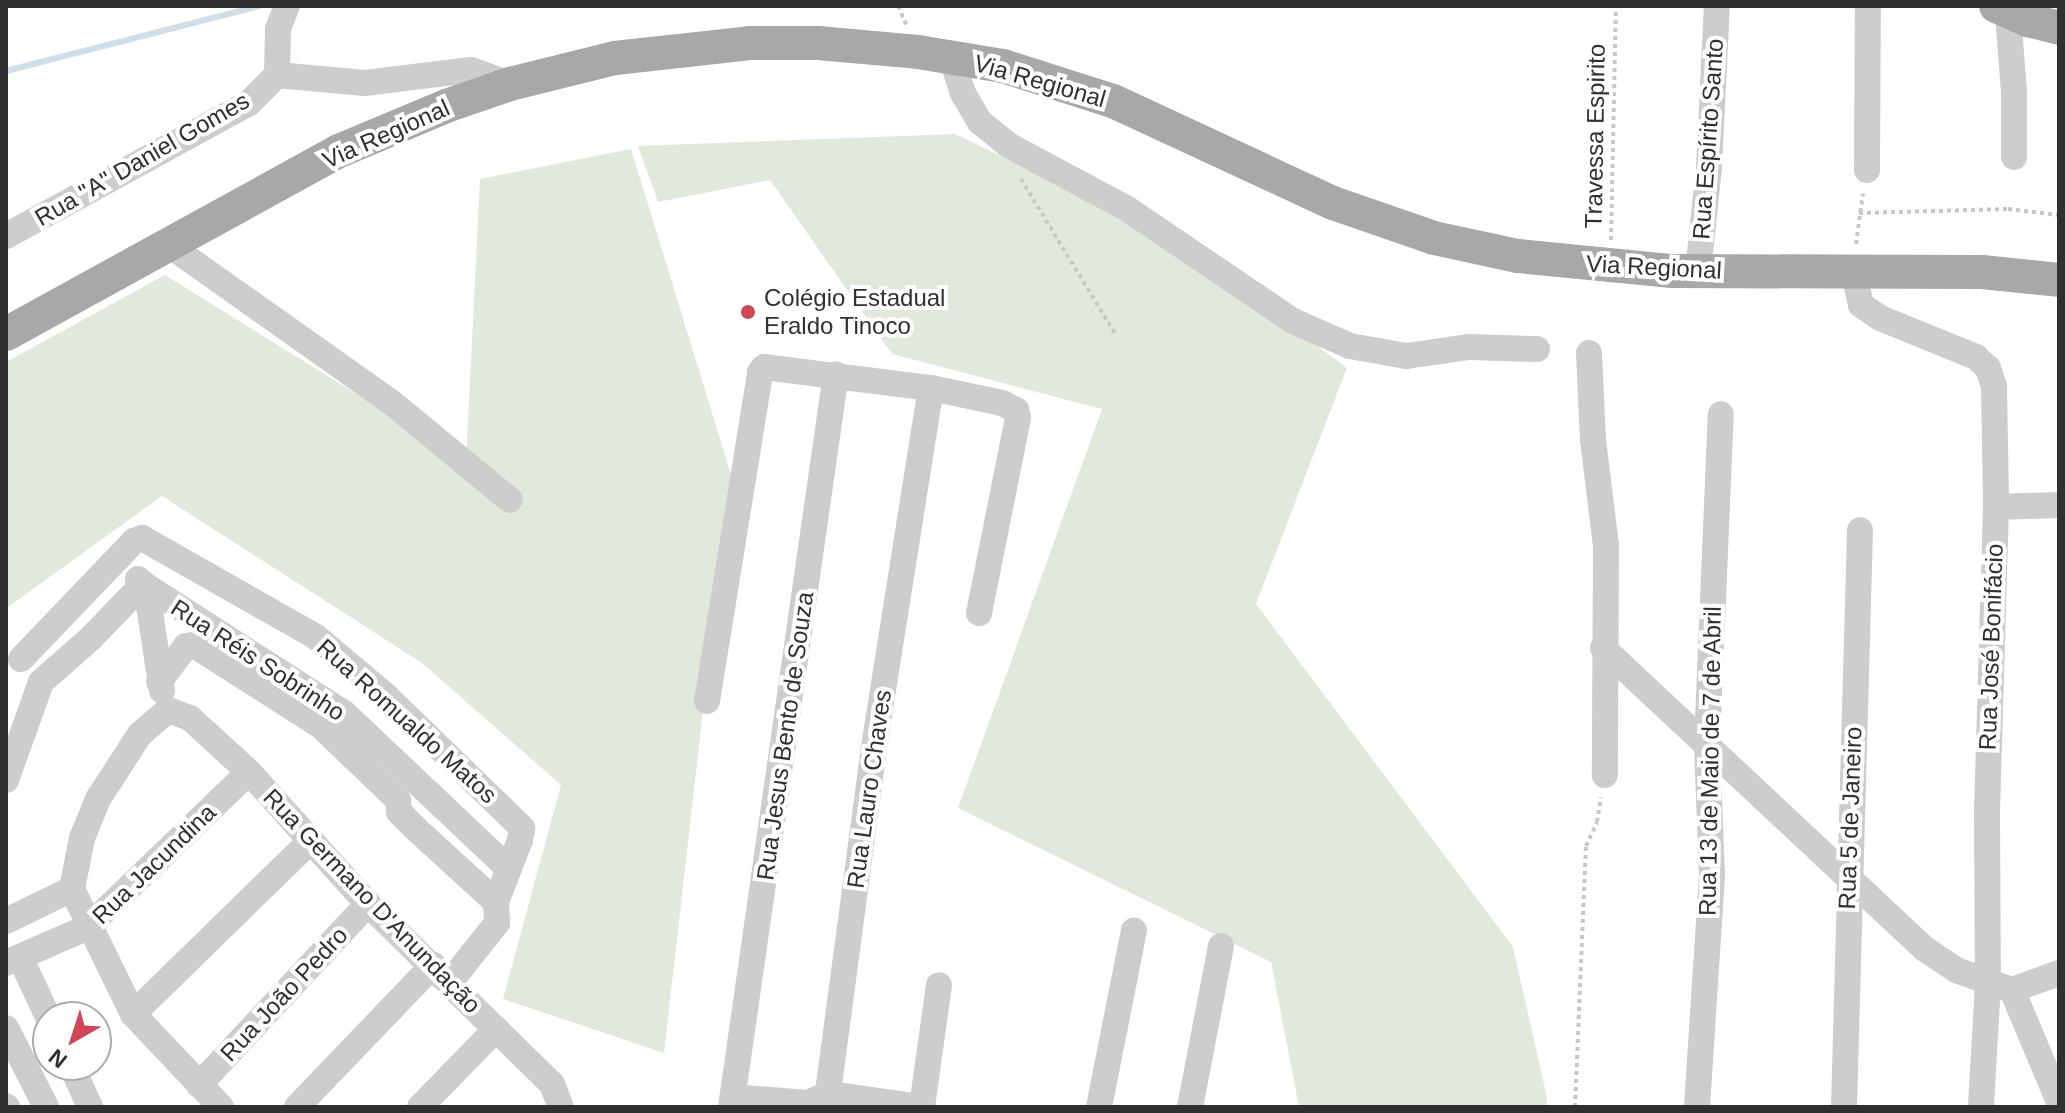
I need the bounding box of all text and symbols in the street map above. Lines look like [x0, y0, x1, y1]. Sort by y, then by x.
street label: Rua Espírito Santo [1687, 38, 1729, 240]
street label: Travessa Espirito [1579, 44, 1611, 228]
street label: Via Regional [971, 48, 1109, 114]
street label: Rua "A" Daniel Gomes [30, 86, 254, 232]
street label: Via Regional [318, 93, 454, 175]
street label: Via Regional [1586, 249, 1722, 285]
place label: Colégio Estadual Eraldo Tinoco [764, 284, 945, 340]
marker: Colégio Estadual Eraldo Tinoco [739, 303, 757, 321]
street label: Rua José Bonifácio [1973, 543, 2009, 751]
street label: Rua Jesus Bento de Souza [751, 590, 819, 882]
street label: Rua Réis Sobrinho [166, 593, 350, 727]
street label: Rua 13 de Maio de 7 de Abril [1693, 605, 1727, 917]
street label: Rua Romualdo Matos [311, 633, 503, 809]
street label: Rua Lauro Chaves [841, 688, 897, 890]
street label: Rua 5 de Janeiro [1832, 726, 1868, 910]
street label: Rua Germano D'Anundação [257, 783, 487, 1019]
street label: Rua Jacundina [86, 798, 222, 930]
street label: Rua João Pedro [214, 921, 354, 1067]
north arrow [32, 1001, 112, 1081]
text: N [44, 1044, 72, 1073]

